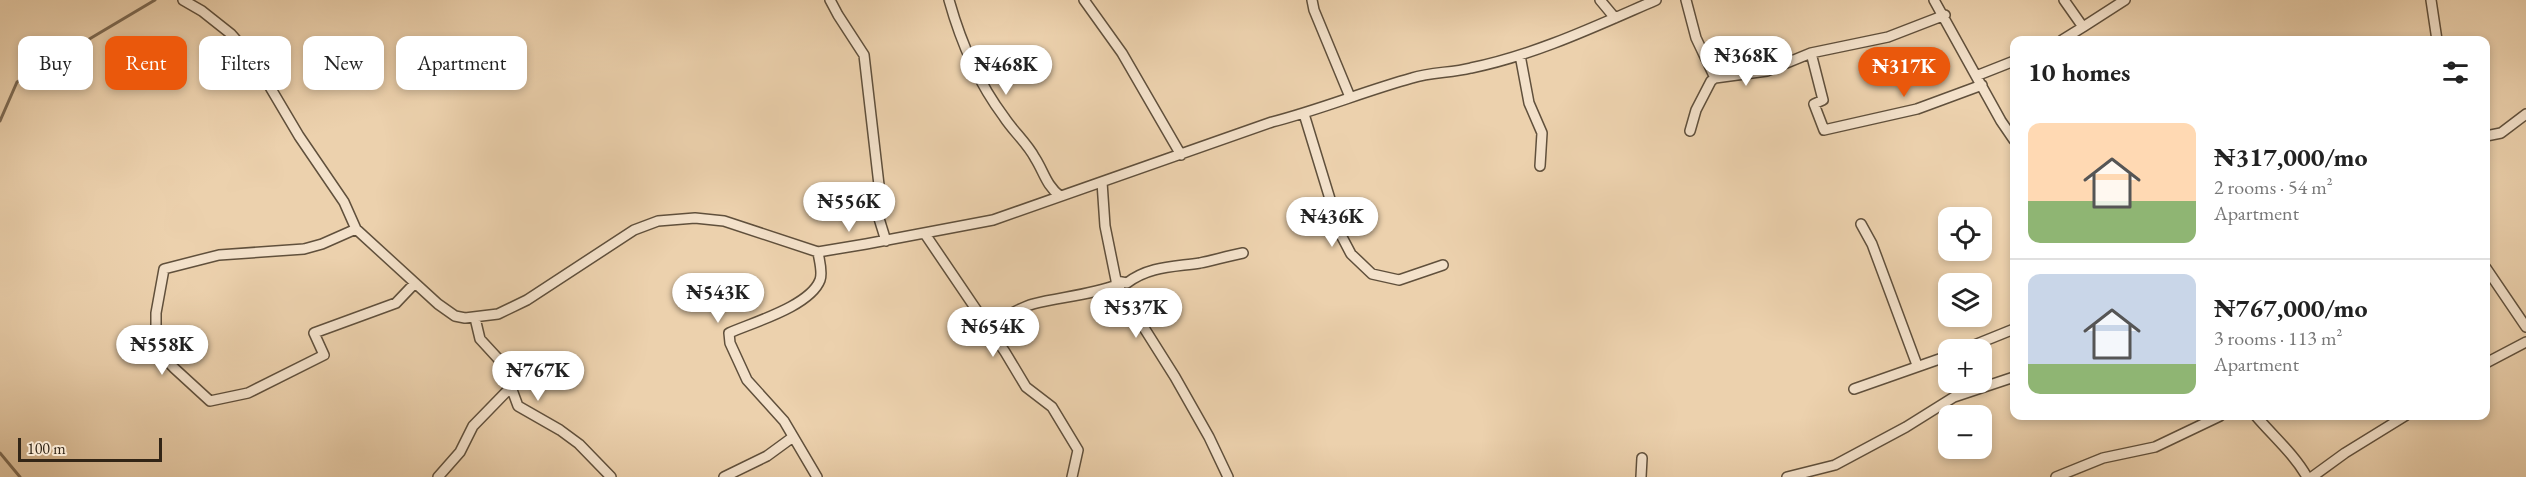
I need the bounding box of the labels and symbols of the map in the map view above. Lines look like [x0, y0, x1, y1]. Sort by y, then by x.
pin: ₦368K [1704, 36, 1788, 87]
pin: ₦468K [964, 45, 1048, 96]
pin: ₦317K [1862, 47, 1946, 98]
pin: ₦556K [807, 182, 891, 233]
pin: ₦436K [1290, 197, 1374, 248]
pin: ₦543K [676, 273, 760, 324]
pin: ₦537K [1094, 288, 1178, 339]
pin: ₦654K [951, 307, 1035, 358]
pin: ₦558K [120, 325, 204, 376]
pin: ₦767K [496, 351, 580, 402]
scale bar [18, 435, 162, 462]

